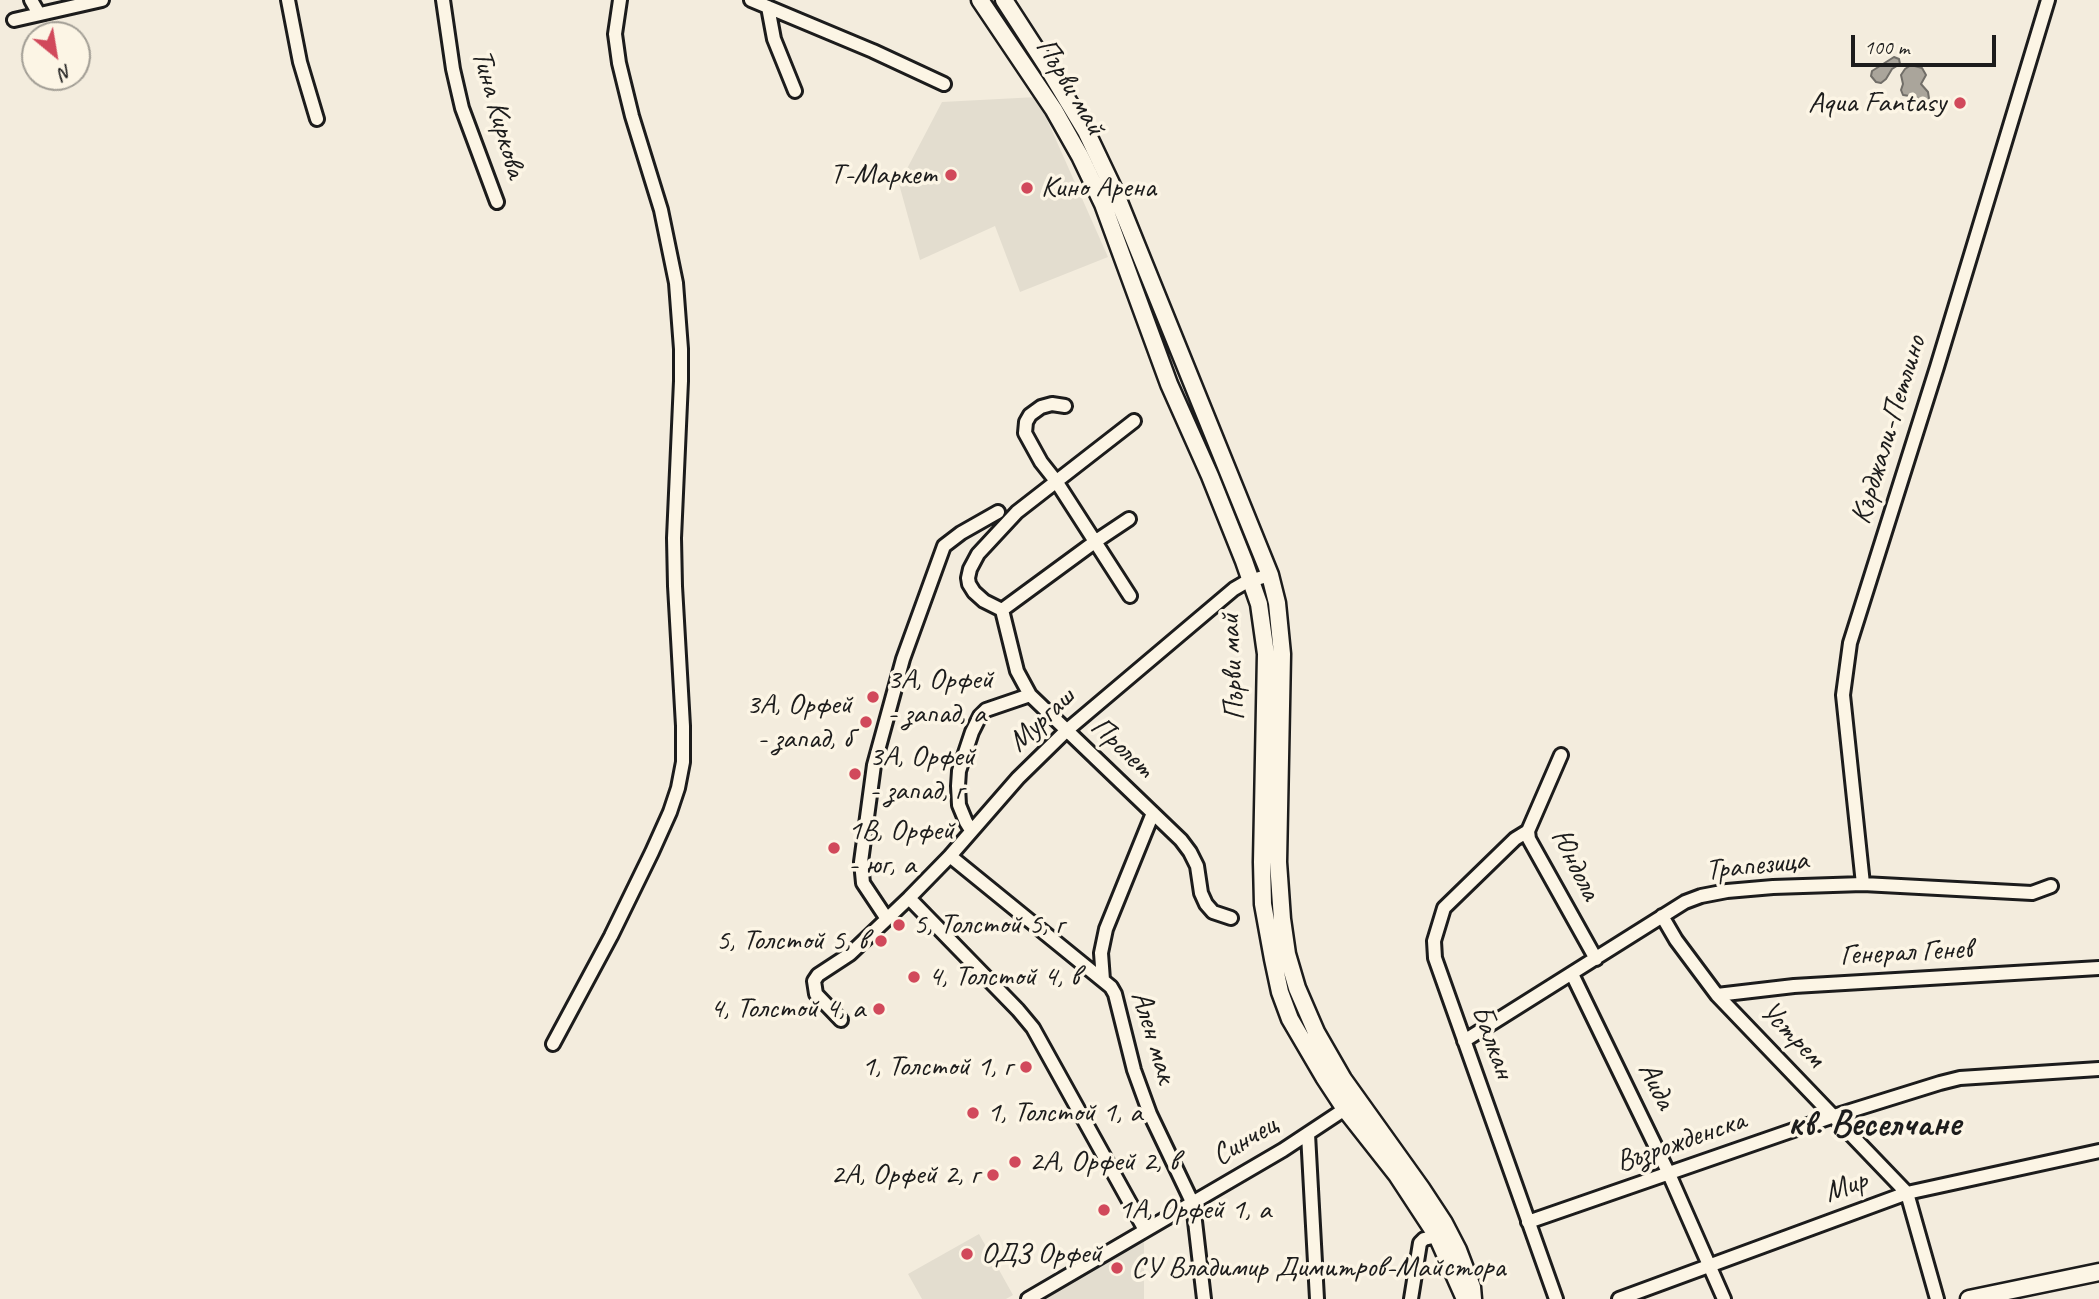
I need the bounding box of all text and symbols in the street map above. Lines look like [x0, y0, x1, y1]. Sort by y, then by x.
north arrow [21, 21, 91, 91]
scale bar [1854, 21, 1999, 65]
street label: Първи май [1027, 32, 1113, 142]
text: 100 m [1864, 34, 1909, 60]
street label: Тина Киркова [462, 46, 534, 182]
text: N [54, 59, 77, 86]
place label: Aqua Fantasy [1808, 85, 1946, 121]
marker: Aqua Fantasy [1952, 95, 1968, 111]
place label: Т-Маркет [830, 157, 937, 193]
marker: Т-Маркет [943, 167, 959, 183]
place label: Кино Арена [1041, 170, 1156, 206]
marker: Кино Арена [1019, 180, 1035, 196]
street label: Кърджали-Петлино [1843, 331, 1935, 529]
street label: Първи май [1212, 612, 1254, 722]
place label: 3А, Орфей - запад, а [887, 662, 993, 732]
street label: Мургаш [1001, 680, 1083, 760]
place label: 3А, Орфей - запад, б [746, 687, 852, 758]
marker: 3А, Орфей - запад, а [865, 689, 881, 705]
street label: Пролет [1082, 709, 1162, 787]
marker: 3А, Орфей - запад, б [858, 714, 874, 730]
place label: 3А, Орфей - запад, г [869, 739, 975, 810]
marker: 3А, Орфей - запад, г [847, 766, 863, 782]
place label: 1В, Орфей - юг, а [848, 813, 954, 884]
street label: Юндола [1542, 823, 1608, 907]
marker: 1В, Орфей - юг, а [826, 840, 842, 856]
street label: Трапезица [1704, 843, 1810, 889]
place label: 5, Толстой 5, г [913, 907, 1064, 943]
marker: 5, Толстой 5, г [891, 917, 907, 933]
place label: 5, Толстой 5, в [716, 923, 867, 959]
street label: Генерал Генев [1839, 932, 1973, 974]
marker: 5, Толстой 5, в [873, 933, 889, 949]
place label: 4, Толстой 4, в [928, 959, 1079, 995]
marker: 4, Толстой 4, в [906, 969, 922, 985]
street label: Ален мак [1122, 987, 1184, 1087]
place label: 4, Толстой 4, а [710, 991, 865, 1027]
street label: Устрем [1752, 994, 1832, 1076]
street label: Балкан [1462, 1000, 1522, 1084]
marker: 4, Толстой 4, а [871, 1001, 887, 1017]
place label: 1, Толстой 1, г [861, 1049, 1012, 1085]
street label: Аида [1629, 1056, 1683, 1116]
marker: 1, Толстой 1, г [1018, 1059, 1034, 1075]
place label: 1, Толстой 1, а [987, 1095, 1142, 1131]
street label: Възрожденска [1611, 1103, 1751, 1181]
district label: кв. Веселчане [1788, 1103, 1960, 1147]
marker: 1, Толстой 1, а [965, 1105, 981, 1121]
street label: Синчец [1206, 1108, 1284, 1174]
place label: 2А, Орфей 2, в [1029, 1144, 1178, 1180]
marker: 2А, Орфей 2, в [1007, 1154, 1023, 1170]
place label: 2А, Орфей 2, г [831, 1157, 979, 1193]
street label: Мир [1819, 1163, 1873, 1211]
marker: 2А, Орфей 2, г [985, 1167, 1001, 1183]
place label: 1А, Орфей 1, а [1118, 1192, 1271, 1228]
marker: 1А, Орфей 1, а [1096, 1202, 1112, 1218]
place label: ОДЗ Орфей [981, 1236, 1102, 1272]
marker: ОДЗ Орфей [959, 1246, 975, 1262]
place label: СУ Владимир Димитров-Майстора [1131, 1250, 1505, 1286]
marker: СУ Владимир Димитров-Майстора [1109, 1260, 1125, 1276]

